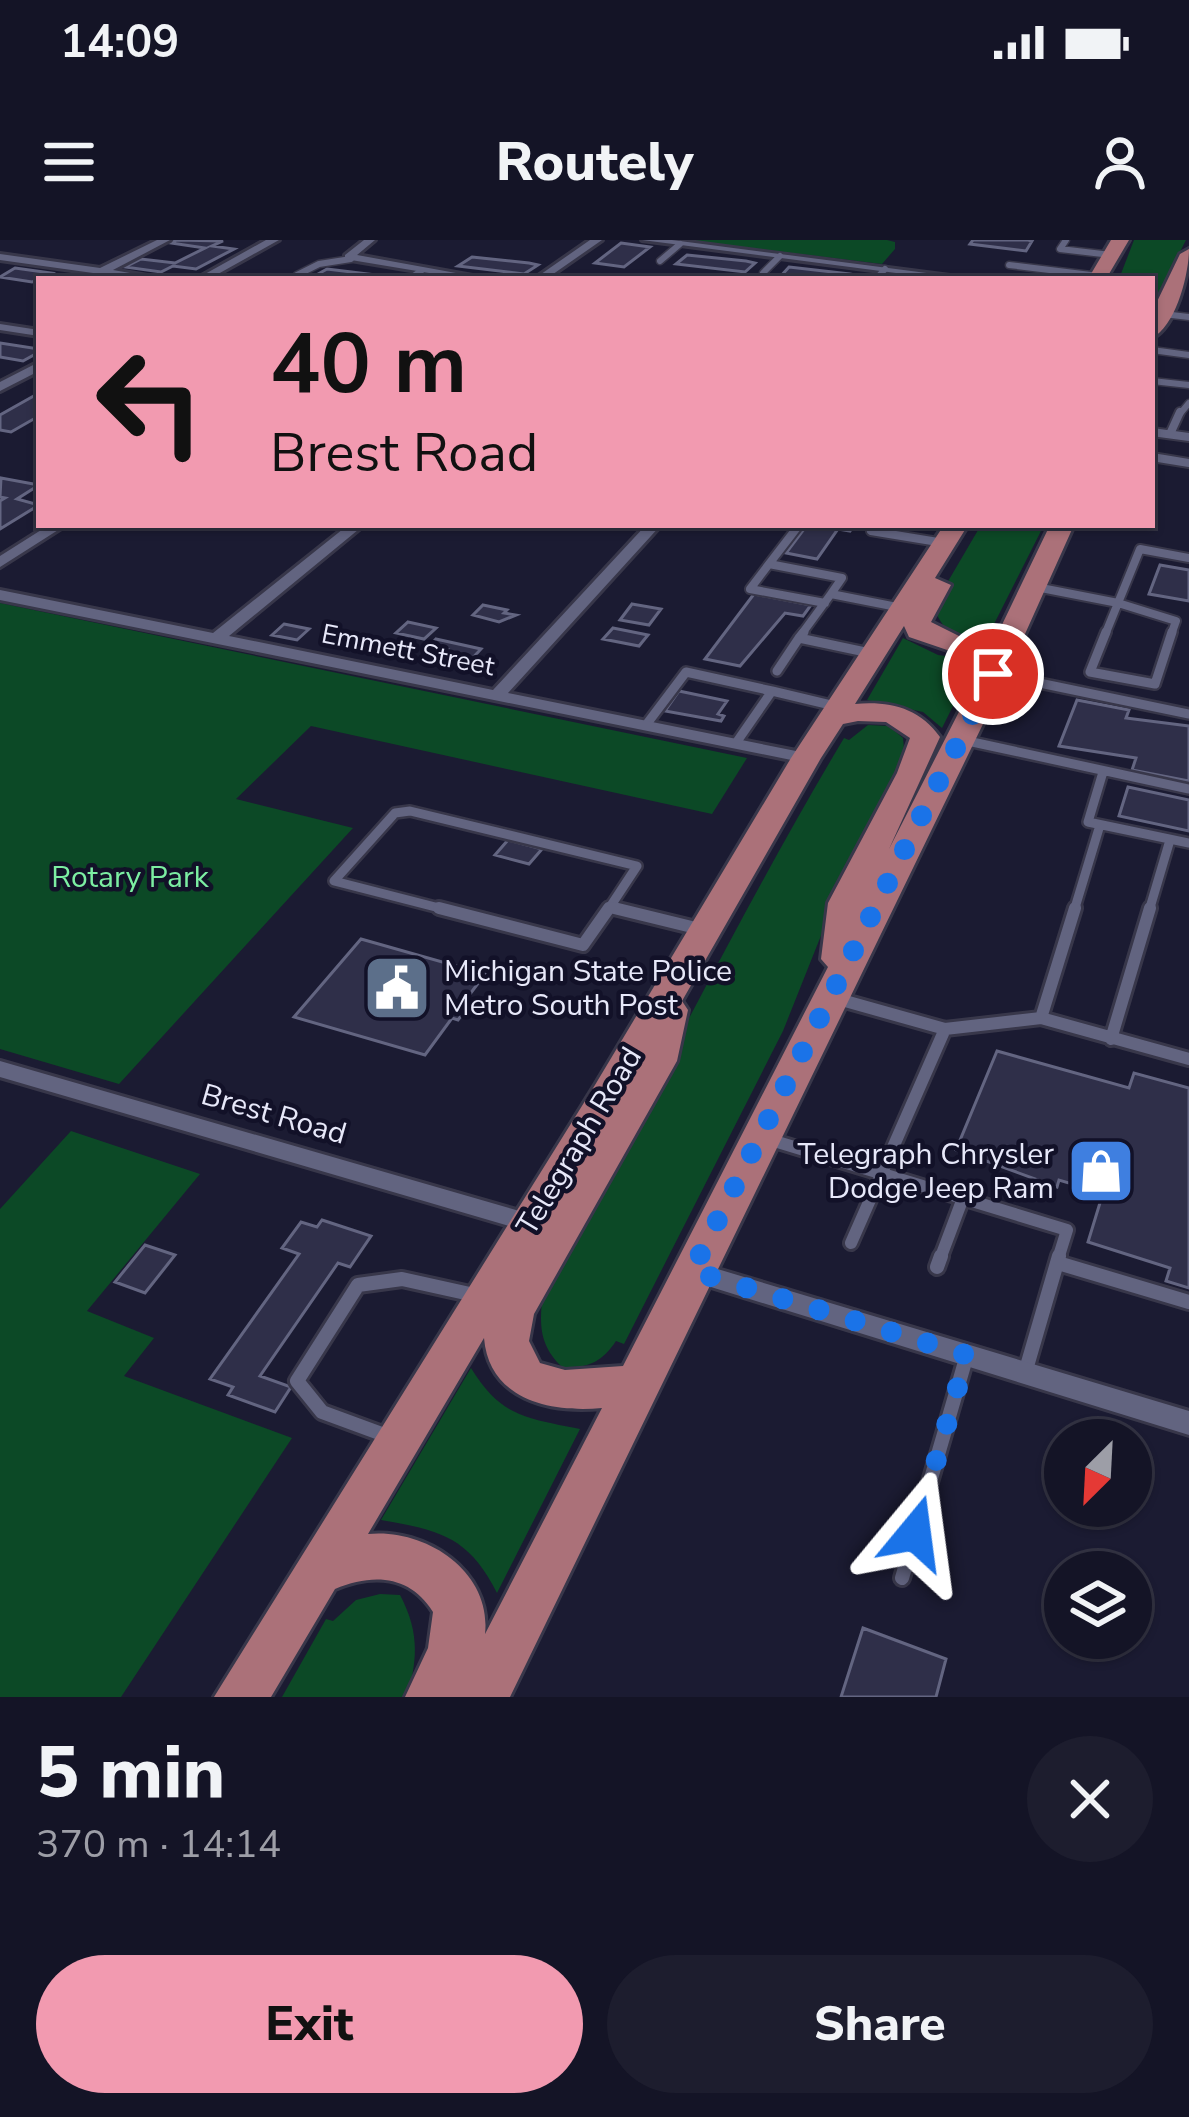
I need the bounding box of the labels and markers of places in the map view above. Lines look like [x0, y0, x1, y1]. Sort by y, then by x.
pin [942, 623, 1044, 725]
place label: Michigan State Police Metro South Post [444, 951, 732, 1026]
public building icon: Michigan State Police Metro South Post [362, 953, 432, 1023]
place label: Telegraph Chrysler Dodge Jeep Ram [797, 1134, 1054, 1209]
shop icon: Telegraph Chrysler Dodge Jeep Ram [1066, 1136, 1136, 1206]

